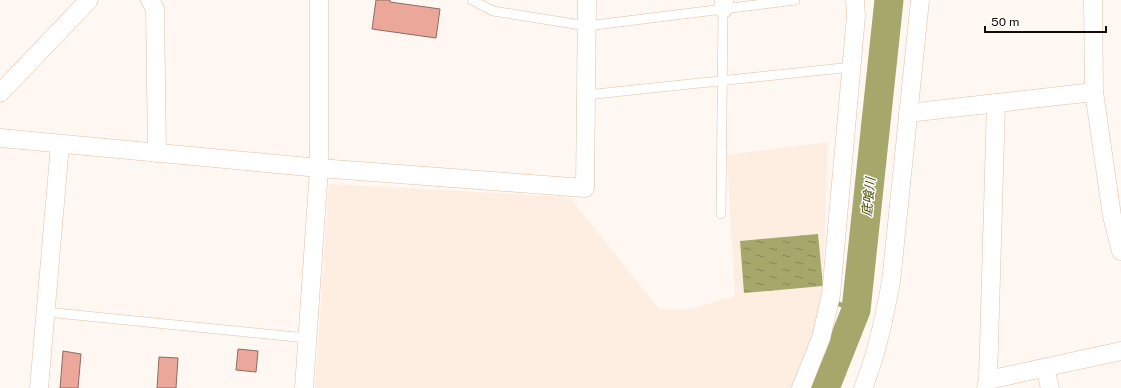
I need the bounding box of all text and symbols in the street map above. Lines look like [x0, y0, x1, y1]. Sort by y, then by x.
scale bar [985, 8, 1106, 34]
text: 50 m [991, 15, 1019, 29]
water label: 底喰川 [859, 175, 878, 217]

